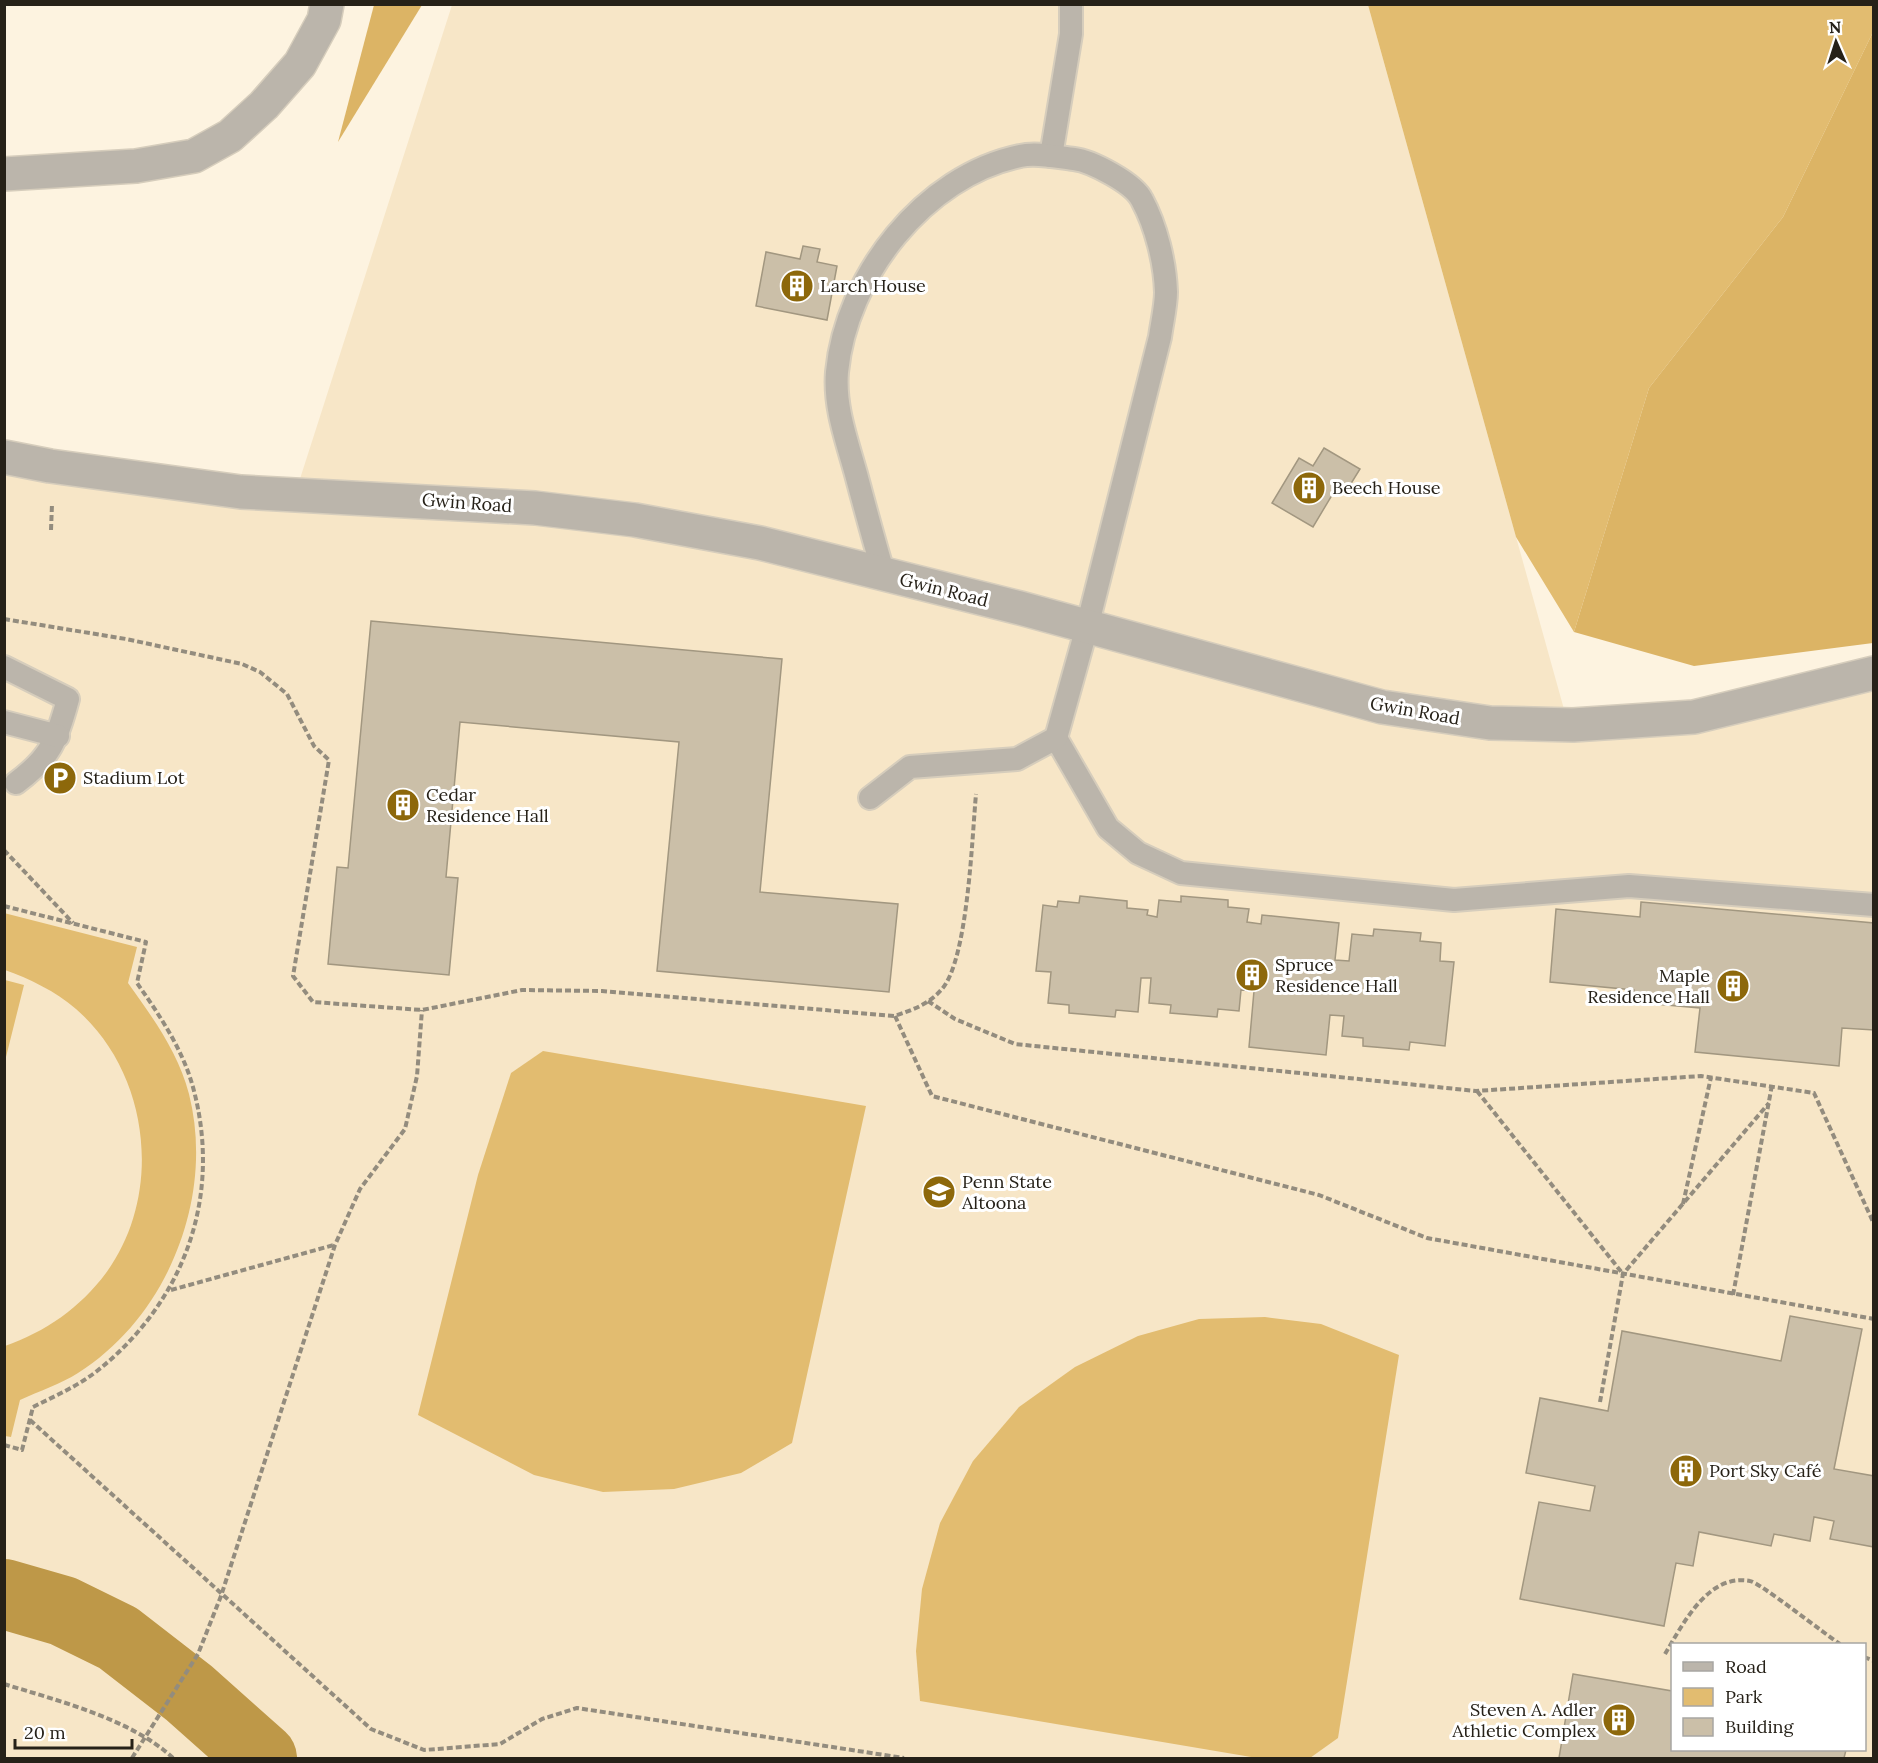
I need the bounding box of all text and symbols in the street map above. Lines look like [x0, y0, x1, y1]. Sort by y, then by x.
north arrow [1806, 12, 1866, 72]
text: N [1829, 17, 1842, 37]
building icon: Larch House [779, 268, 815, 304]
place label: Larch House [820, 274, 926, 297]
building icon: Beech House [1291, 470, 1327, 506]
place label: Beech House [1332, 476, 1441, 499]
street label: Gwin Road [421, 488, 513, 517]
street label: Gwin Road [897, 567, 991, 612]
street label: Gwin Road [1368, 691, 1462, 730]
parking icon: Stadium Lot [42, 760, 78, 796]
place label: Stadium Lot [83, 766, 185, 789]
place label: Cedar Residence Hall [426, 783, 549, 827]
building icon: Cedar Residence Hall [385, 787, 421, 823]
place label: Spruce Residence Hall [1275, 953, 1398, 997]
building icon: Spruce Residence Hall [1234, 957, 1270, 993]
place label: Maple Residence Hall [1587, 964, 1710, 1008]
building icon: Maple Residence Hall [1715, 968, 1751, 1004]
place label: Penn State Altoona [961, 1170, 1052, 1214]
school or university icon: Penn State Altoona [921, 1174, 957, 1210]
building icon: Port Sky Café [1668, 1453, 1704, 1489]
place label: Port Sky Café [1709, 1459, 1822, 1482]
legend [1671, 1643, 1866, 1751]
text: Road [1725, 1655, 1767, 1678]
text: Park [1725, 1685, 1763, 1708]
place label: Steven A. Adler Athletic Complex [1451, 1698, 1596, 1742]
building icon: Steven A. Adler Athletic Complex [1601, 1702, 1637, 1738]
scale bar [15, 1712, 132, 1750]
text: Building [1725, 1715, 1795, 1738]
text: 20 m [24, 1721, 66, 1744]

